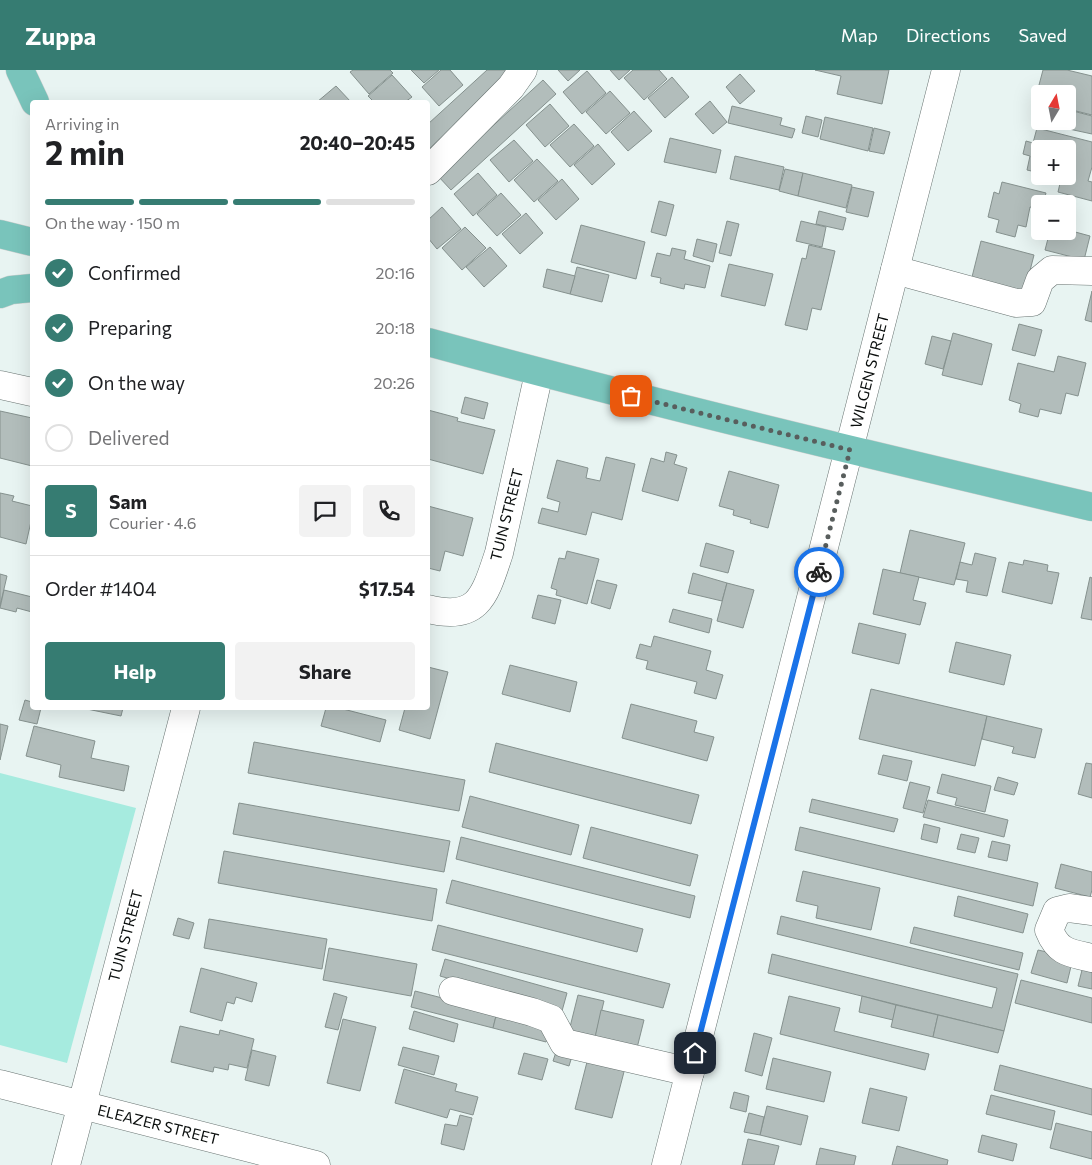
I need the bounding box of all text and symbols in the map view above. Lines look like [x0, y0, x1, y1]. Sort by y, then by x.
text: Zuppa [25, 21, 96, 50]
text: Map [841, 24, 878, 46]
text: Directions [906, 24, 990, 46]
text: Saved [1018, 24, 1067, 46]
north arrow [1031, 85, 1076, 130]
map controls [1031, 85, 1076, 240]
text: Arriving in [45, 114, 119, 133]
text: 20:40–20:45 [300, 131, 415, 154]
text: 2 min [45, 132, 125, 172]
button: + [1031, 140, 1076, 185]
button: − [1031, 195, 1076, 240]
text: On the way · 150 m [45, 213, 180, 232]
icon: check [45, 259, 73, 287]
text: Confirmed [88, 261, 181, 284]
text: 20:16 [375, 263, 415, 282]
street label: WILGEN STREET [846, 311, 892, 430]
icon: check [45, 314, 73, 342]
text: Preparing [88, 316, 172, 339]
text: 20:18 [375, 318, 415, 337]
icon: check [45, 369, 73, 397]
text: On the way [88, 371, 185, 394]
text: 20:26 [373, 373, 415, 392]
pin [610, 375, 652, 417]
icon: bag [617, 382, 645, 410]
text: Delivered [88, 426, 169, 449]
street label: TUIN STREET [486, 466, 526, 563]
button: chat [299, 485, 351, 537]
button: phone [363, 485, 415, 537]
text: Sam [109, 490, 147, 513]
text: S [65, 499, 77, 522]
text: Courier · 4.6 [109, 513, 196, 532]
courier [794, 547, 844, 597]
icon: bike [805, 558, 833, 586]
text: Order #1404 [45, 577, 156, 600]
text: $17.54 [359, 577, 415, 600]
button: Help [45, 642, 225, 700]
button: Share [235, 642, 415, 700]
street label: TUIN STREET [104, 887, 146, 984]
pin [674, 1032, 716, 1074]
icon: home [681, 1039, 709, 1067]
street label: ELEAZER STREET [96, 1100, 221, 1148]

